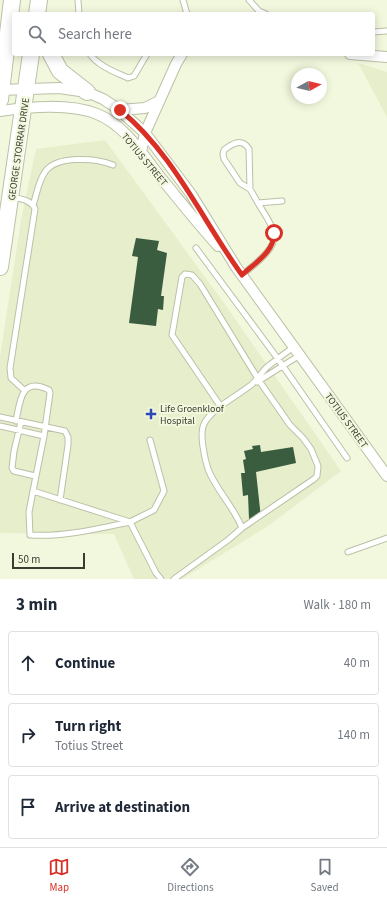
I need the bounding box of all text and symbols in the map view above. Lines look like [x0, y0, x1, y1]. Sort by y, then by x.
search box [12, 12, 375, 56]
icon: search [26, 23, 48, 45]
text: Search here [58, 24, 132, 45]
north arrow [291, 68, 327, 104]
street label: GEORGE STORRAR DRIVE [5, 97, 33, 201]
route end [111, 101, 129, 119]
street label: TOTIUS STREET [118, 130, 171, 190]
route start [265, 224, 283, 242]
street label: TOTIUS STREET [321, 390, 371, 452]
place label: Life Groenkloof Hospital [160, 402, 225, 428]
marker: Life Groenkloof Hospital [145, 408, 157, 420]
scale bar [12, 551, 85, 570]
text: 50 m [18, 552, 40, 567]
text: 3 min [16, 593, 57, 617]
text: Walk · 180 m [303, 596, 371, 614]
icon: ahead [17, 652, 39, 674]
text: Continue [55, 653, 115, 674]
text: 40 m [344, 654, 370, 672]
text: Turn right [55, 716, 121, 737]
icon: right [17, 724, 39, 746]
text: 140 m [337, 726, 370, 744]
text: Totius Street [55, 737, 123, 755]
icon: arrive [17, 796, 39, 818]
text: Arrive at destination [55, 797, 190, 818]
tab: Map [48, 856, 70, 895]
tab: Directions [167, 856, 214, 895]
tab: Saved [311, 856, 339, 895]

